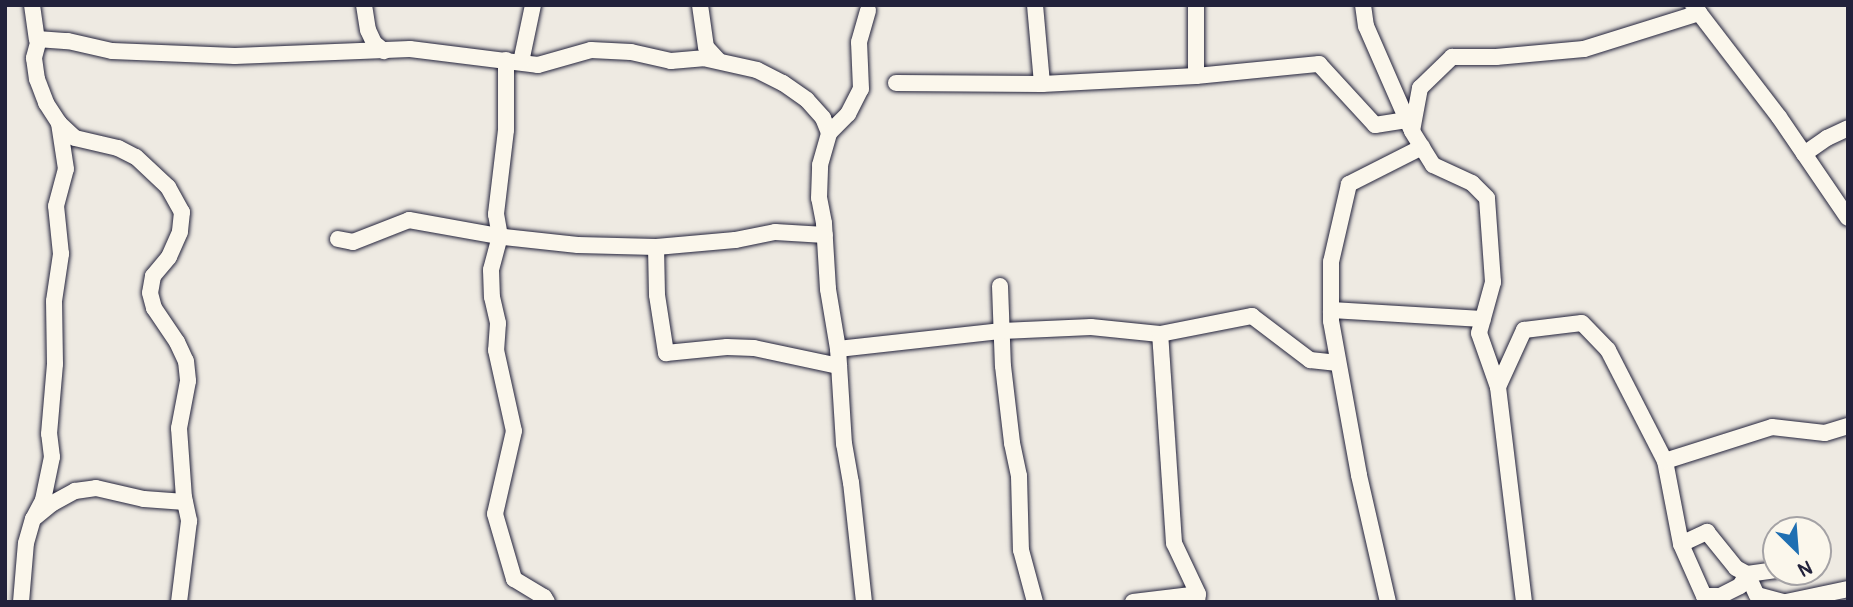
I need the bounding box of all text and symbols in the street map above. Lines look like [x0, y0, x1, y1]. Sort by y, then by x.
north arrow [1762, 516, 1832, 586]
text: N [1794, 555, 1816, 582]

